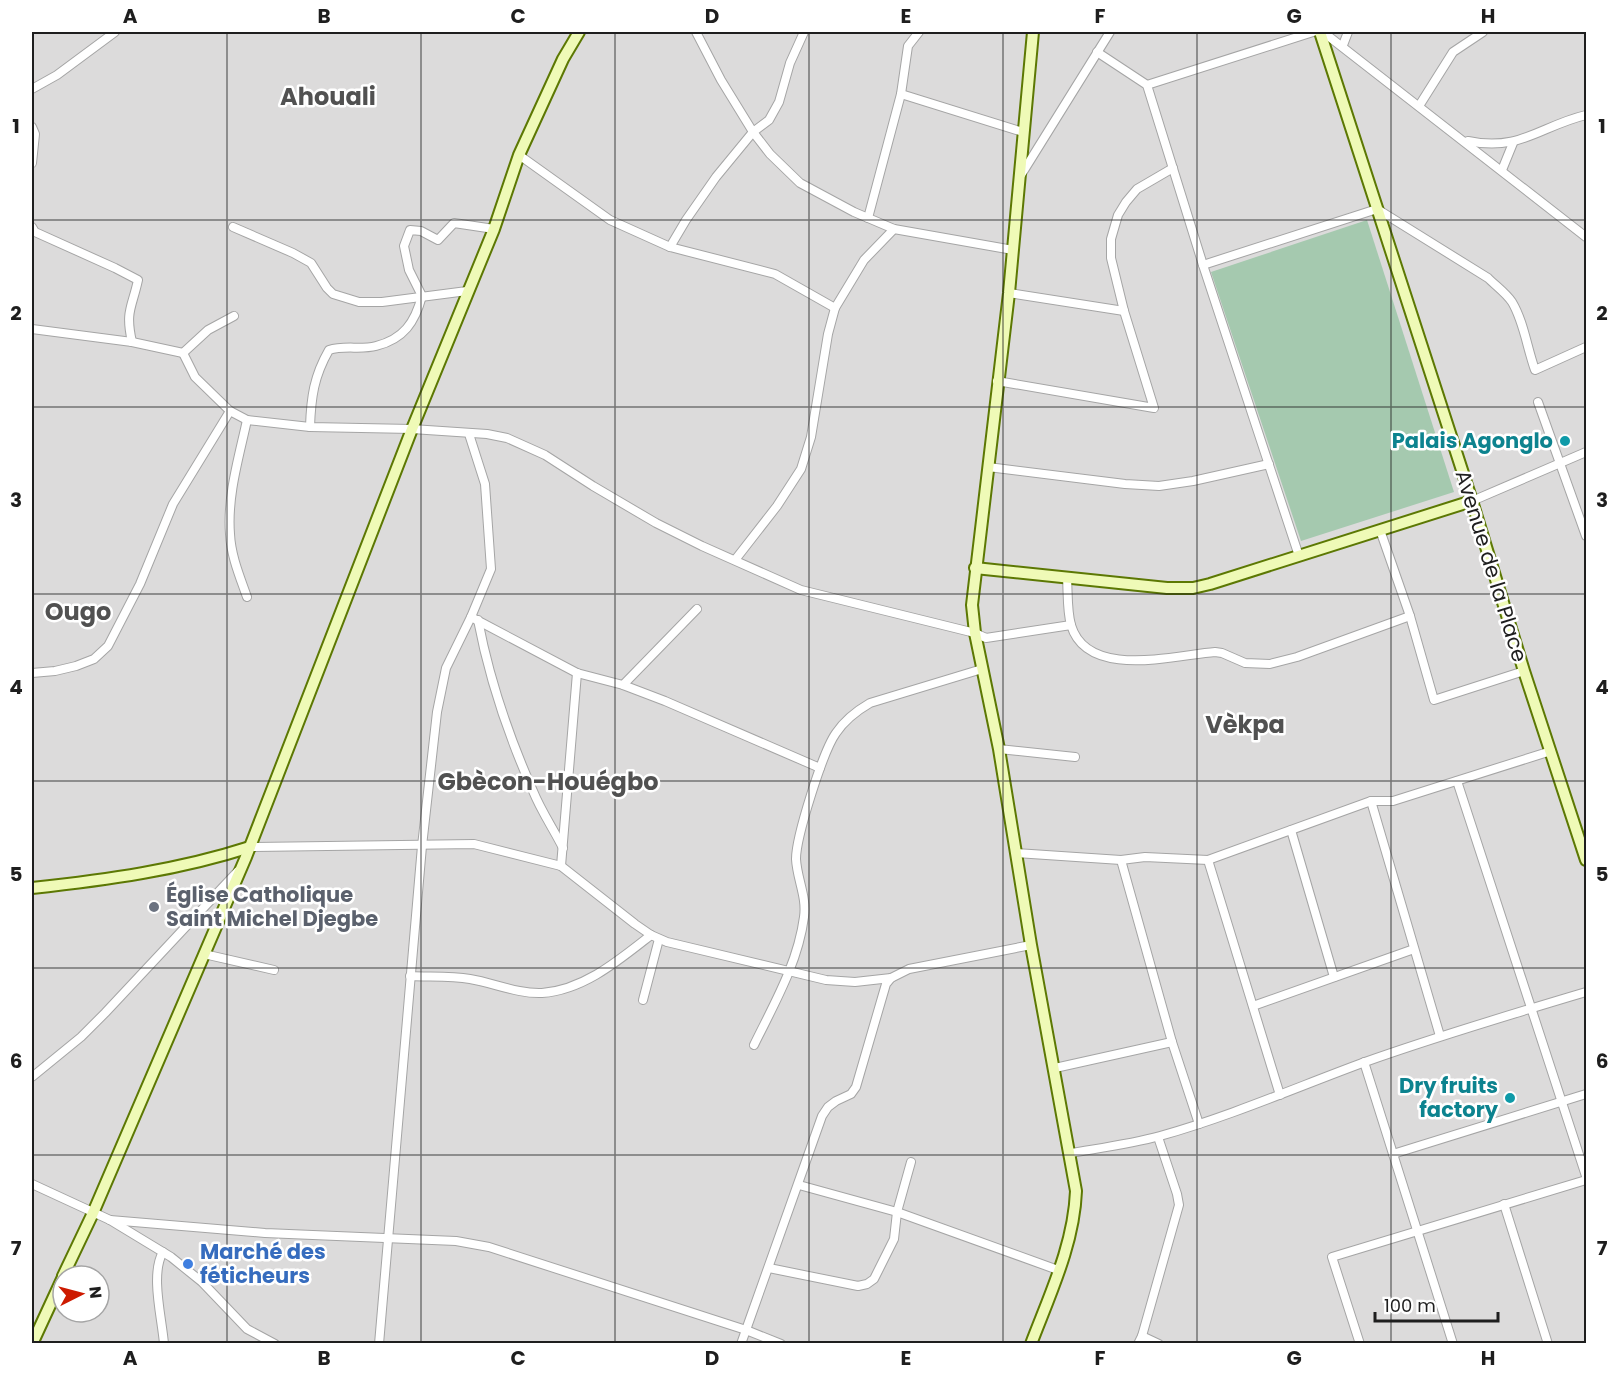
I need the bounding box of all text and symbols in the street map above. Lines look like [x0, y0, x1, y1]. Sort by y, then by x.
text: A [123, 2, 138, 30]
text: B [317, 2, 331, 30]
text: C [510, 2, 526, 30]
text: D [705, 2, 719, 30]
text: E [901, 2, 911, 30]
text: F [1095, 2, 1106, 30]
text: G [1286, 2, 1302, 30]
text: H [1481, 2, 1495, 30]
district label: Ahouali [280, 80, 376, 113]
text: 1 [12, 112, 20, 140]
text: 1 [1598, 112, 1606, 140]
text: 2 [10, 299, 22, 327]
text: 2 [1596, 299, 1608, 327]
place label: Palais Agonglo [1392, 426, 1553, 455]
marker: Palais Agonglo [1558, 434, 1572, 448]
street label: Avenue de la Place [1448, 466, 1535, 666]
text: 3 [10, 486, 22, 514]
text: 3 [1596, 486, 1608, 514]
district label: Ougo [45, 595, 111, 628]
text: 4 [9, 673, 23, 701]
text: 4 [1595, 673, 1609, 701]
district label: Vèkpa [1205, 708, 1285, 741]
district label: Gbècon-Houégbo [438, 765, 658, 798]
text: 5 [10, 860, 23, 888]
text: 5 [1596, 860, 1609, 888]
place label: Église Catholique Saint Michel Djegbe [166, 880, 378, 933]
marker: Église Catholique Saint Michel Djegbe [147, 900, 161, 914]
text: 6 [10, 1047, 22, 1075]
text: 6 [1596, 1047, 1608, 1075]
place label: Dry fruits factory [1399, 1071, 1499, 1124]
marker: Dry fruits factory [1503, 1091, 1517, 1105]
text: 7 [11, 1234, 22, 1262]
text: 7 [1597, 1234, 1608, 1262]
place label: Marché des féticheurs [200, 1237, 326, 1290]
marker: Marché des féticheurs [181, 1257, 195, 1271]
north arrow [51, 1264, 111, 1324]
text: N [83, 1285, 107, 1300]
scale bar [1375, 1285, 1498, 1323]
text: 100 m [1384, 1293, 1436, 1318]
text: A [123, 1344, 138, 1372]
text: B [317, 1344, 331, 1372]
text: C [510, 1344, 526, 1372]
text: D [705, 1344, 719, 1372]
text: E [901, 1344, 911, 1372]
text: F [1095, 1344, 1106, 1372]
text: G [1286, 1344, 1302, 1372]
text: H [1481, 1344, 1495, 1372]

